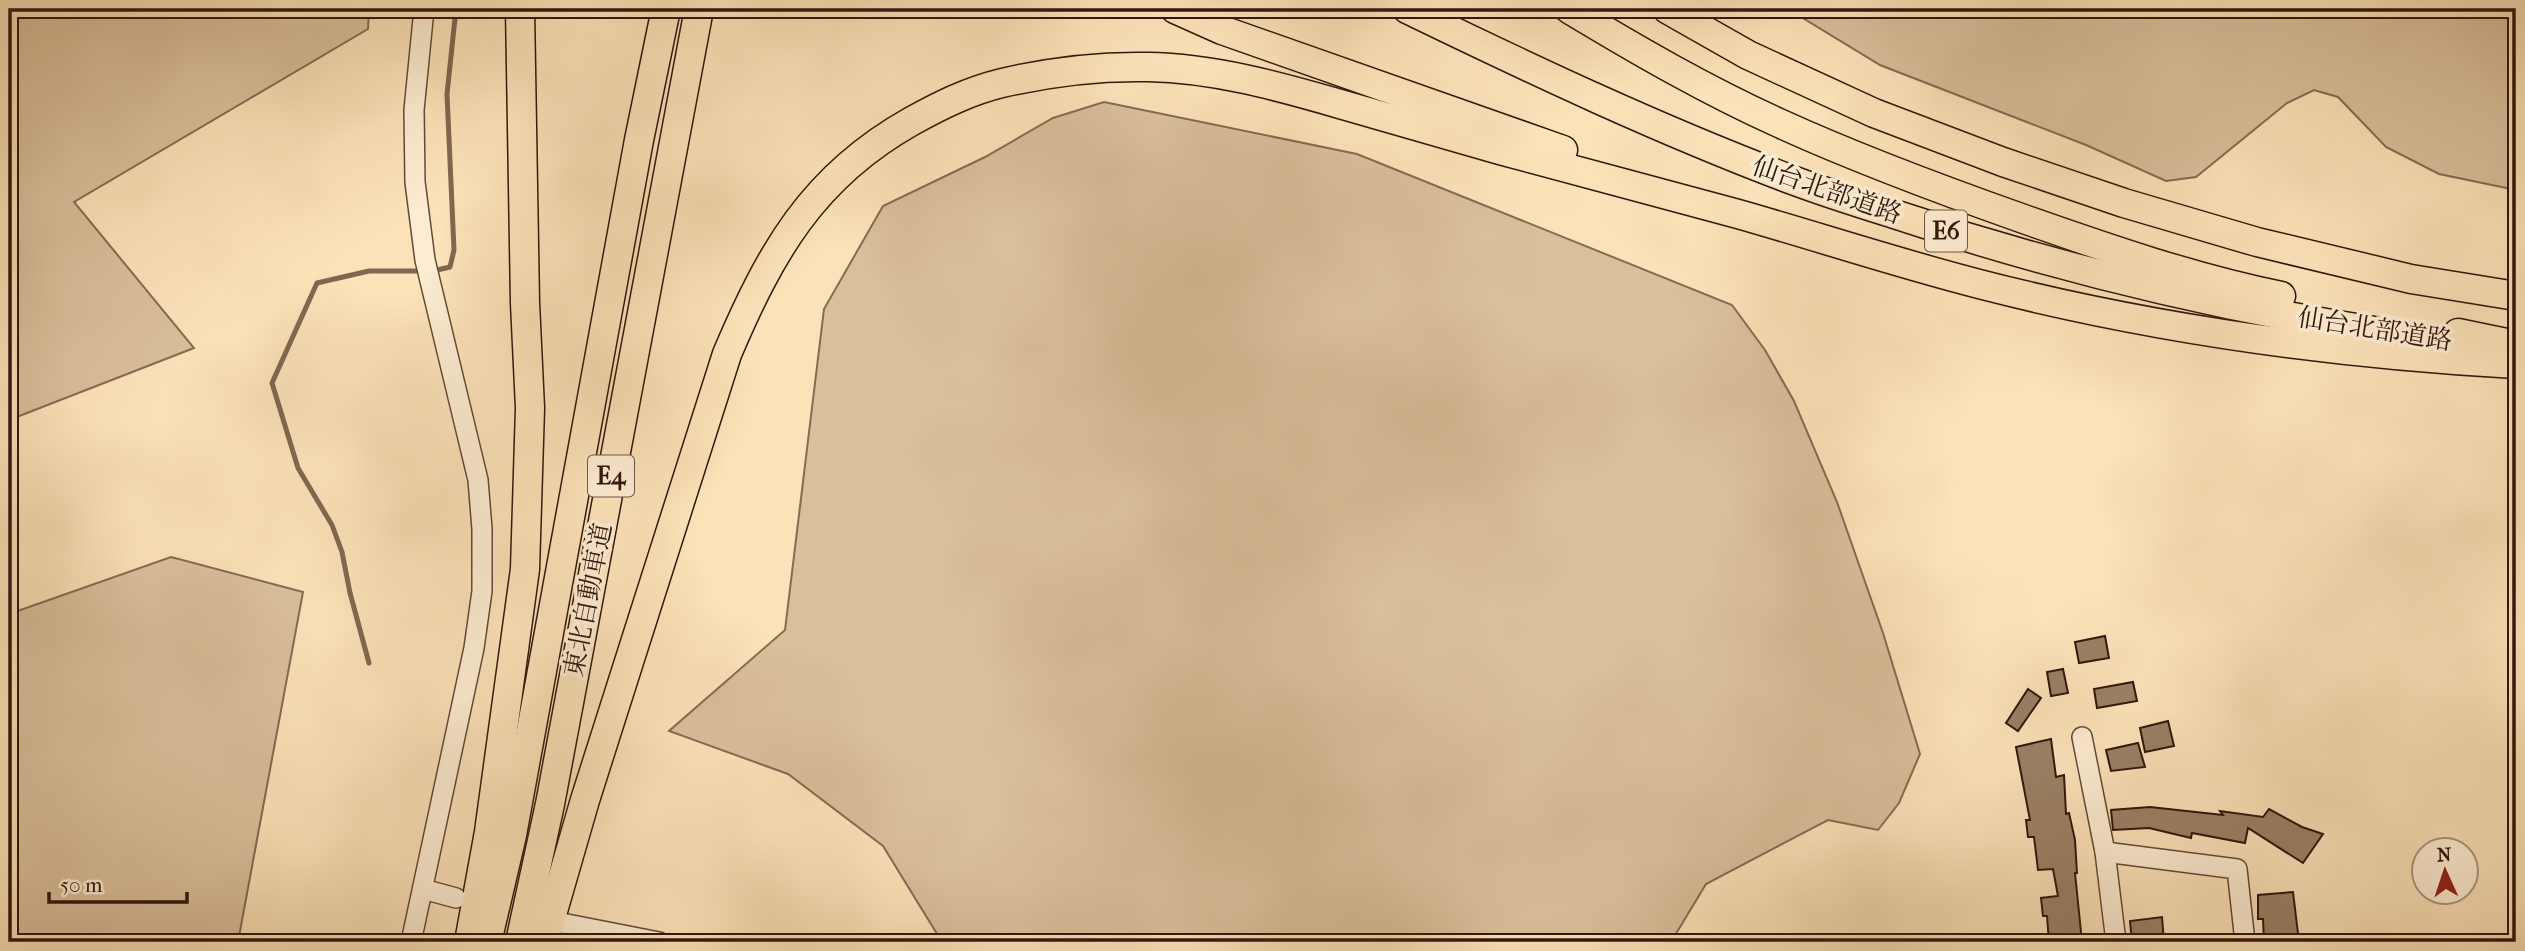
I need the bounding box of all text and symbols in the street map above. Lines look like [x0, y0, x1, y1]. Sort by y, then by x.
street label: 仙台北部道路 [1748, 150, 1906, 230]
road number: E6 [1925, 210, 1967, 252]
street label: 仙台北部道路 [2296, 301, 2454, 357]
road number: E4 [588, 456, 634, 496]
street label: 東北自動車道 [558, 520, 618, 680]
north arrow [2410, 836, 2480, 906]
text: N [2436, 844, 2453, 866]
scale bar [49, 860, 187, 904]
text: 50 m [60, 873, 103, 897]

